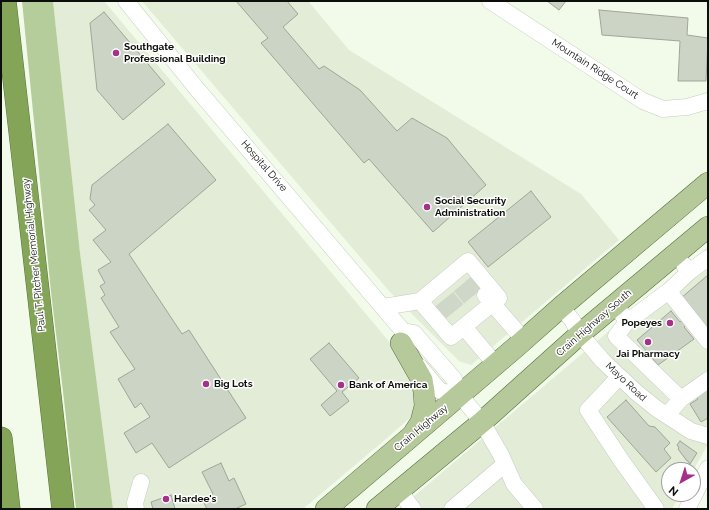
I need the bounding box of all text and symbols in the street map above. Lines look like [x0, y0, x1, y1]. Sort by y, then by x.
street label: Mountain Ridge Court [549, 37, 641, 101]
place label: Southgate Professional Building [124, 41, 226, 64]
marker: Southgate Professional Building [111, 48, 121, 58]
street label: Hospital Drive [238, 138, 290, 194]
street label: Paul T. Pitcher Memorial Highway [20, 178, 48, 332]
place label: Social Security Administration [435, 195, 506, 218]
marker: Social Security Administration [422, 202, 432, 212]
street label: Crain Highway South [554, 287, 634, 359]
place label: Popeyes [621, 317, 662, 329]
marker: Popeyes [665, 318, 675, 328]
marker: Jai Pharmacy [643, 337, 653, 347]
place label: Jai Pharmacy [616, 348, 680, 360]
street label: Mayo Road [603, 360, 649, 404]
place label: Big Lots [214, 378, 253, 390]
marker: Big Lots [201, 379, 211, 389]
place label: Bank of America [349, 379, 427, 391]
marker: Bank of America [336, 380, 346, 390]
street label: Crain Highway [392, 402, 450, 454]
north arrow [661, 462, 701, 502]
text: N [666, 483, 681, 499]
place label: Hardee's [174, 493, 216, 505]
marker: Hardee's [161, 494, 171, 504]

